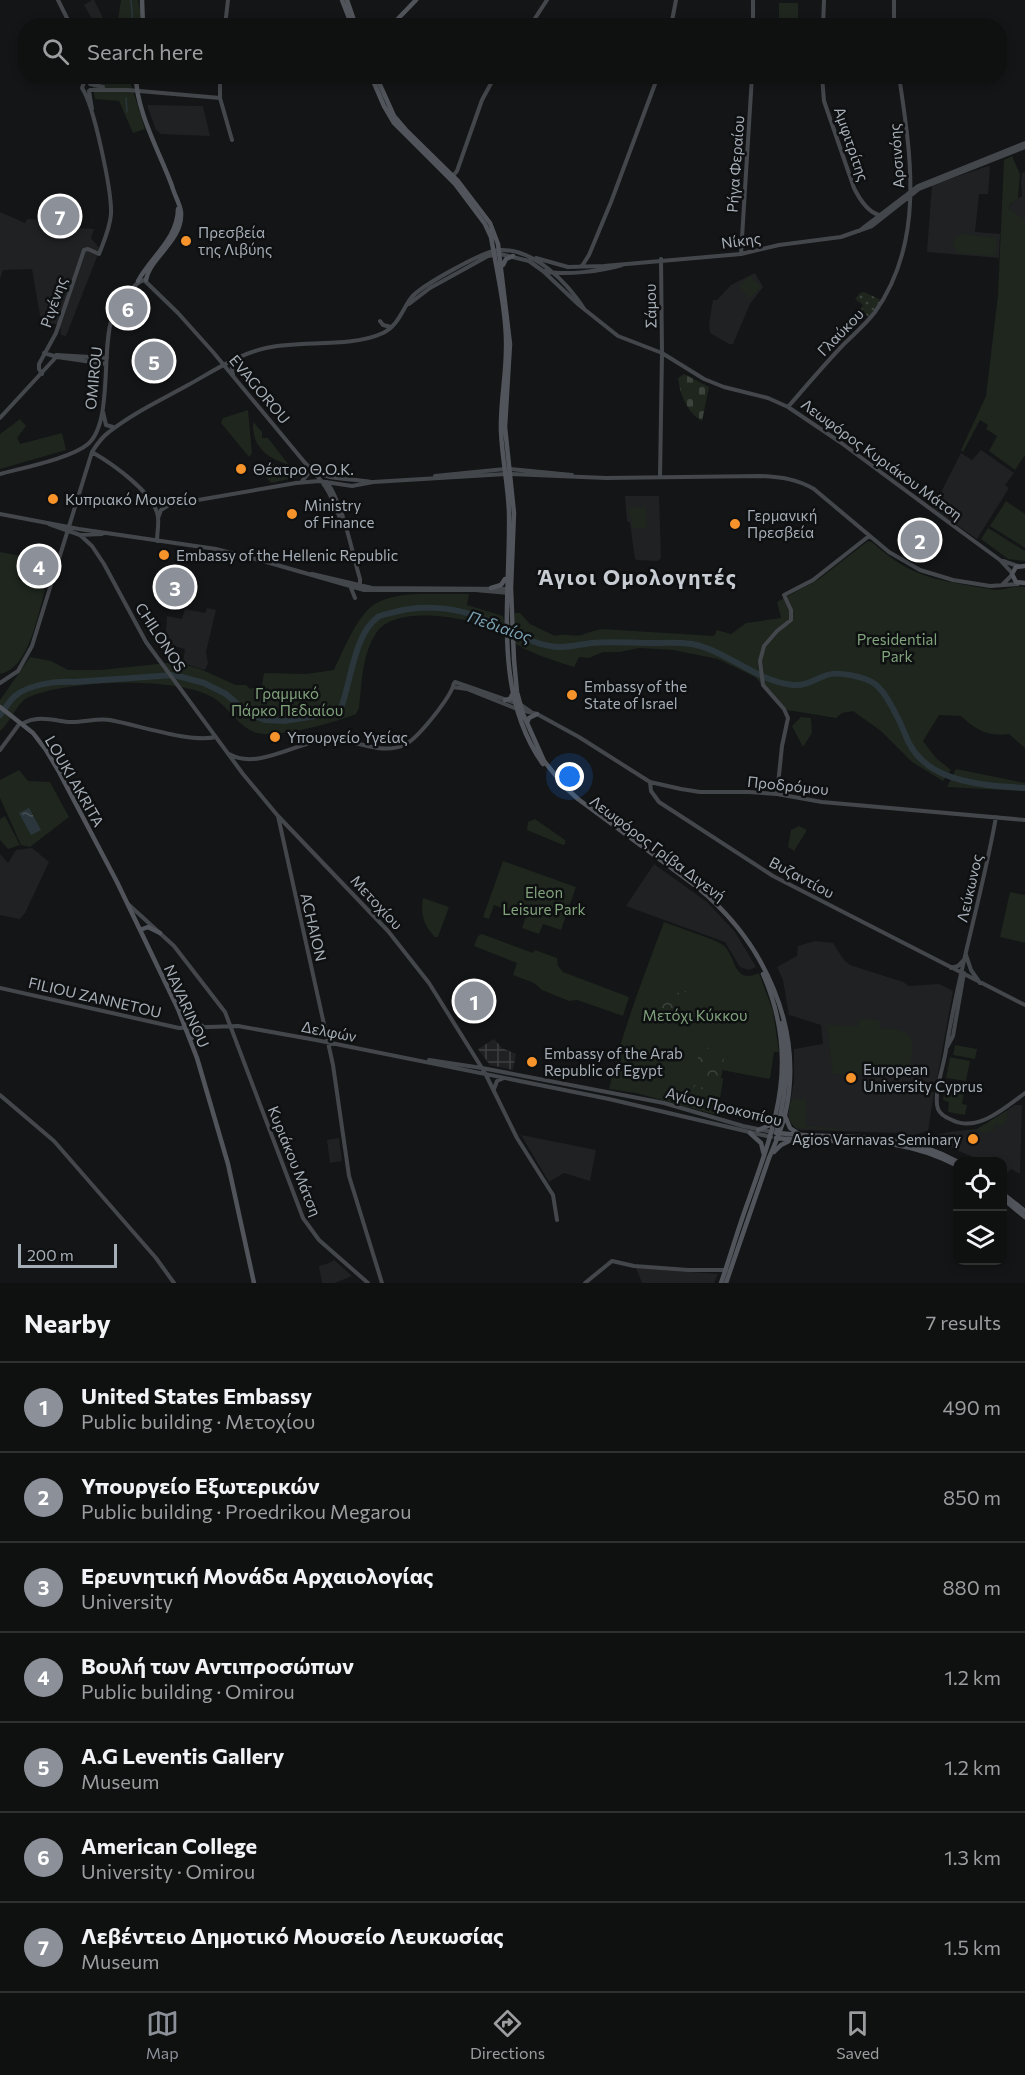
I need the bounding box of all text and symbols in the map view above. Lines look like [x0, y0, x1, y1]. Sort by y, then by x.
search box [18, 18, 1007, 84]
icon: search [39, 35, 72, 68]
text: Search here [87, 38, 203, 65]
street label: Αμφιτρίτης [831, 104, 873, 184]
street label: Ρήγα Φεραίου [723, 115, 747, 213]
street label: Αρσινόης [885, 123, 907, 189]
pin: 7 [40, 194, 80, 238]
place label: Πρεσβεία της Λιβύης [198, 223, 272, 258]
street label: Νίκης [720, 228, 762, 252]
marker: Πρεσβεία της Λιβύης [179, 234, 193, 248]
street label: Ριγένης [36, 274, 70, 330]
street label: Σάμου [641, 283, 659, 329]
pin: 6 [108, 286, 148, 330]
street label: Γλαύκου [813, 305, 867, 359]
pin: 5 [134, 338, 174, 384]
street label: OMIROU [81, 345, 105, 411]
street label: EVAGOROU [226, 351, 294, 427]
street label: Λεωφόρος Κυριάκου Μάτση [798, 394, 966, 524]
place label: Θέατρο Θ.Ο.Κ. [253, 460, 354, 478]
marker: Θέατρο Θ.Ο.Κ. [234, 462, 248, 476]
place label: Κυπριακό Μουσείο [65, 490, 197, 508]
marker: Κυπριακό Μουσείο [46, 492, 60, 506]
place label: Ministry of Finance [304, 496, 375, 531]
place label: Γερμανική Πρεσβεία [747, 506, 817, 541]
marker: Ministry of Finance [285, 507, 299, 521]
marker: Γερμανική Πρεσβεία [728, 517, 742, 531]
pin: 2 [900, 518, 940, 562]
pin: 4 [20, 544, 58, 588]
place label: Embassy of the Hellenic Republic [176, 546, 398, 564]
marker: Embassy of the Hellenic Republic [157, 548, 171, 562]
pin: 3 [156, 564, 195, 610]
district label: Άγιοι Ομολογητές [537, 564, 738, 589]
street label: CHILONOS [132, 599, 190, 675]
water label: Πεδιαίος [465, 606, 535, 646]
park label: Presidential Park [857, 630, 937, 665]
place label: Embassy of the State of Israel [584, 677, 687, 712]
park label: Γραμμικό Πάρκο Πεδιαίου [231, 684, 343, 719]
marker: Embassy of the State of Israel [565, 688, 579, 702]
place label: Υπουργείο Υγείας [287, 728, 408, 746]
marker: Υπουργείο Υγείας [268, 730, 282, 744]
street label: LOUKI AKRITA [42, 732, 108, 830]
your location [555, 762, 584, 791]
street label: Προδρόμου [746, 772, 830, 798]
street label: Λεωφόρος Γρίβα Διγενή [587, 791, 729, 905]
street label: Βυζαντίου [766, 852, 838, 902]
street label: Λεύκωνος [952, 852, 986, 924]
street label: Μετοχίου [347, 871, 407, 933]
park label: Eleon Leisure Park [502, 883, 586, 918]
street label: ACHAION [297, 891, 331, 963]
street label: NAVARINOU [161, 962, 213, 1050]
street label: FILIOU ZANNETOU [27, 973, 163, 1021]
pin: 1 [454, 978, 494, 1024]
park label: Μετόχι Κύκκου [643, 1006, 747, 1024]
street label: Δελφών [300, 1017, 358, 1045]
place label: Embassy of the Arab Republic of Egypt [544, 1044, 683, 1079]
marker: Embassy of the Arab Republic of Egypt [525, 1055, 539, 1069]
place label: European University Cyprus [863, 1060, 983, 1095]
marker: European University Cyprus [844, 1071, 858, 1085]
street label: Αγίου Προκοπίου [664, 1083, 784, 1129]
street label: Κυριάκου Μάτση [265, 1103, 325, 1219]
place label: Agios Varnavas Seminary [792, 1130, 961, 1148]
marker: Agios Varnavas Seminary [966, 1132, 980, 1146]
map controls [953, 1157, 1007, 1265]
button: locate [953, 1157, 1007, 1211]
button: layers [953, 1211, 1007, 1265]
scale bar [18, 1241, 117, 1268]
text: 200 m [27, 1245, 74, 1264]
text: Nearby [24, 1307, 111, 1338]
text: 7 results [926, 1310, 1001, 1334]
text: United States Embassy [81, 1382, 312, 1409]
text: 1 [39, 1395, 48, 1419]
text: 490 m [943, 1395, 1001, 1419]
text: Public building · Μετοχίου [81, 1409, 315, 1433]
text: Υπουργείο Εξωτερικών [81, 1472, 320, 1499]
text: 2 [38, 1485, 49, 1509]
text: 850 m [943, 1485, 1001, 1509]
text: Public building · Proedrikou Megarou [81, 1499, 411, 1523]
text: Ερευνητική Μονάδα Αρχαιολογίας [81, 1562, 434, 1589]
text: 3 [38, 1575, 49, 1599]
text: 880 m [942, 1575, 1001, 1599]
text: University [81, 1589, 173, 1613]
text: Βουλή των Αντιπροσώπων [81, 1652, 354, 1679]
text: 4 [37, 1665, 50, 1689]
text: 1.2 km [945, 1665, 1001, 1689]
text: Public building · Omirou [81, 1679, 295, 1703]
text: A.G Leventis Gallery [81, 1742, 284, 1769]
text: 5 [38, 1755, 49, 1779]
text: 1.2 km [945, 1755, 1001, 1779]
text: Museum [81, 1769, 160, 1793]
text: American College [81, 1832, 257, 1859]
text: 6 [37, 1845, 50, 1869]
text: 1.3 km [944, 1845, 1001, 1869]
text: University · Omirou [81, 1859, 255, 1883]
text: Λεβέντειο Δημοτικό Μουσείο Λευκωσίας [81, 1922, 504, 1949]
text: 7 [38, 1935, 49, 1959]
text: 1.5 km [944, 1935, 1001, 1959]
text: Museum [81, 1949, 160, 1973]
tab: Map [146, 2007, 179, 2062]
tab: Directions [470, 2007, 545, 2062]
tab: Saved [836, 2007, 879, 2062]

